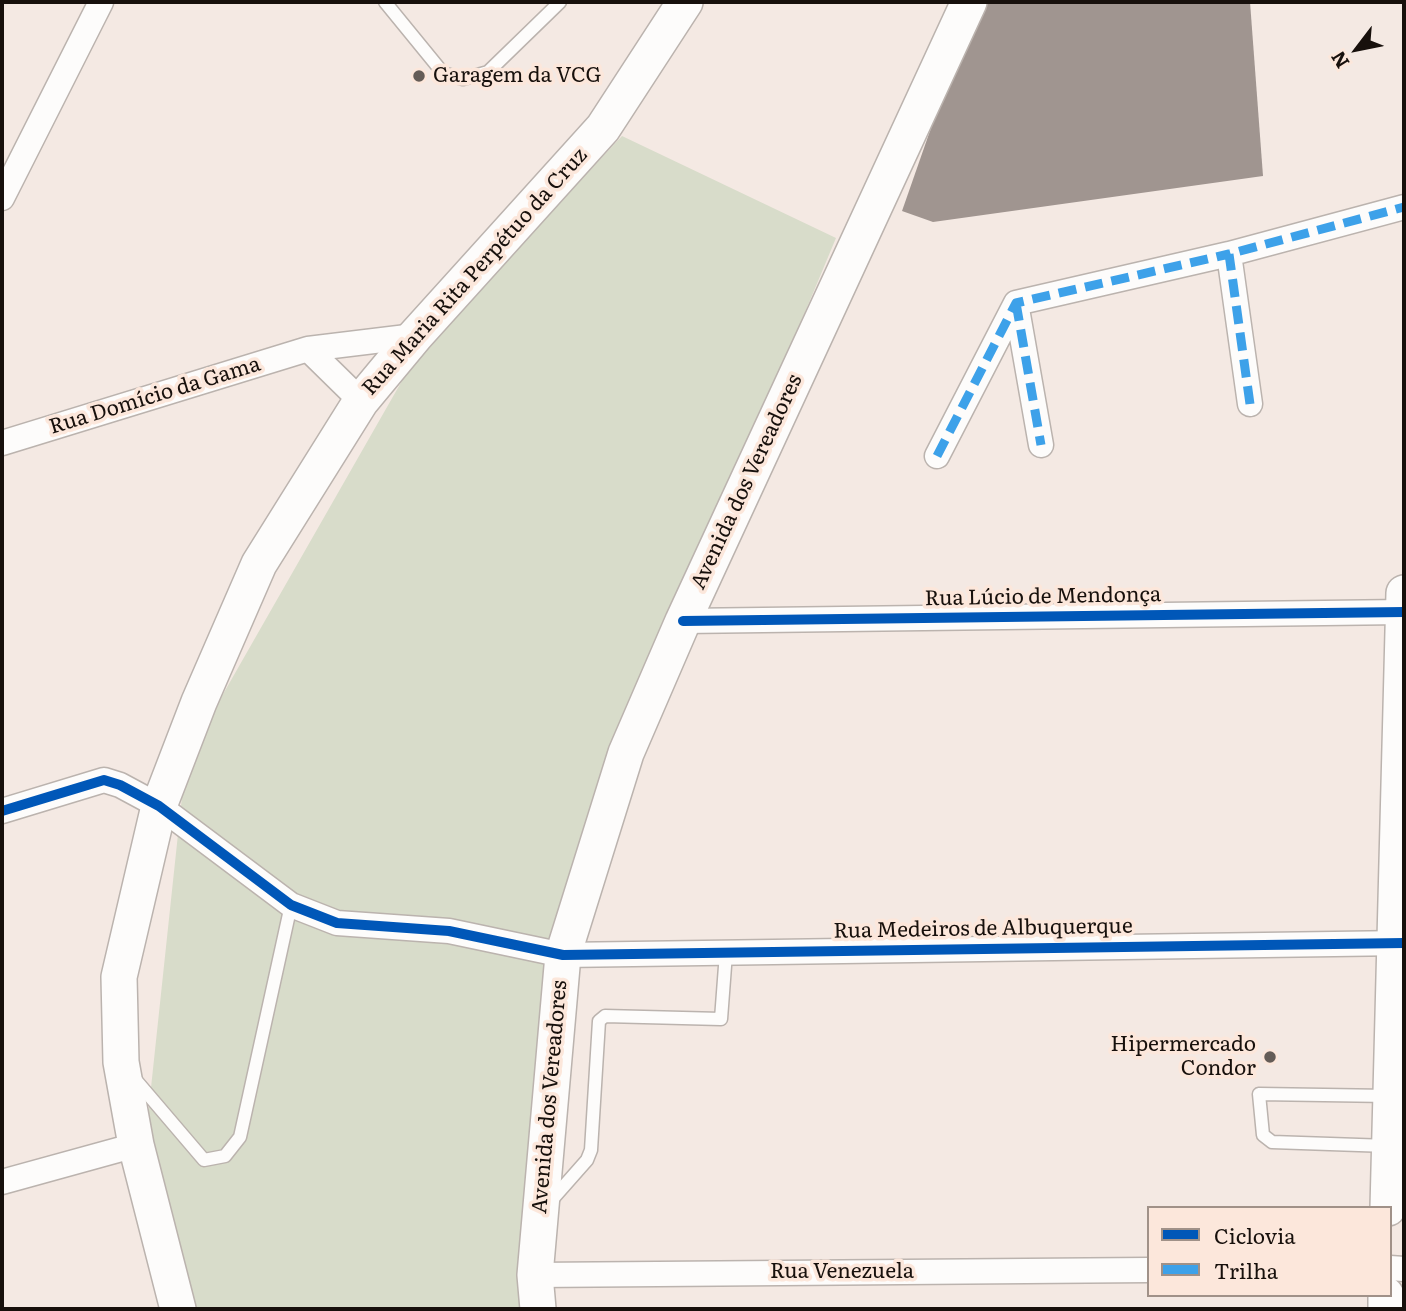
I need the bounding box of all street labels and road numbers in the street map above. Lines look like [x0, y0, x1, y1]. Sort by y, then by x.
street label: Rua Maria Rita Perpétuo da Cruz [357, 143, 593, 401]
street label: Rua Domício da Gama [46, 352, 264, 440]
street label: Avenida dos Vereadores [686, 371, 808, 593]
street label: Rua Lúcio de Mendonça [925, 582, 1161, 612]
street label: Rua Medeiros de Albuquerque [833, 914, 1133, 944]
street label: Avenida dos Vereadores [527, 979, 573, 1215]
street label: Rua Venezuela [770, 1259, 914, 1285]

